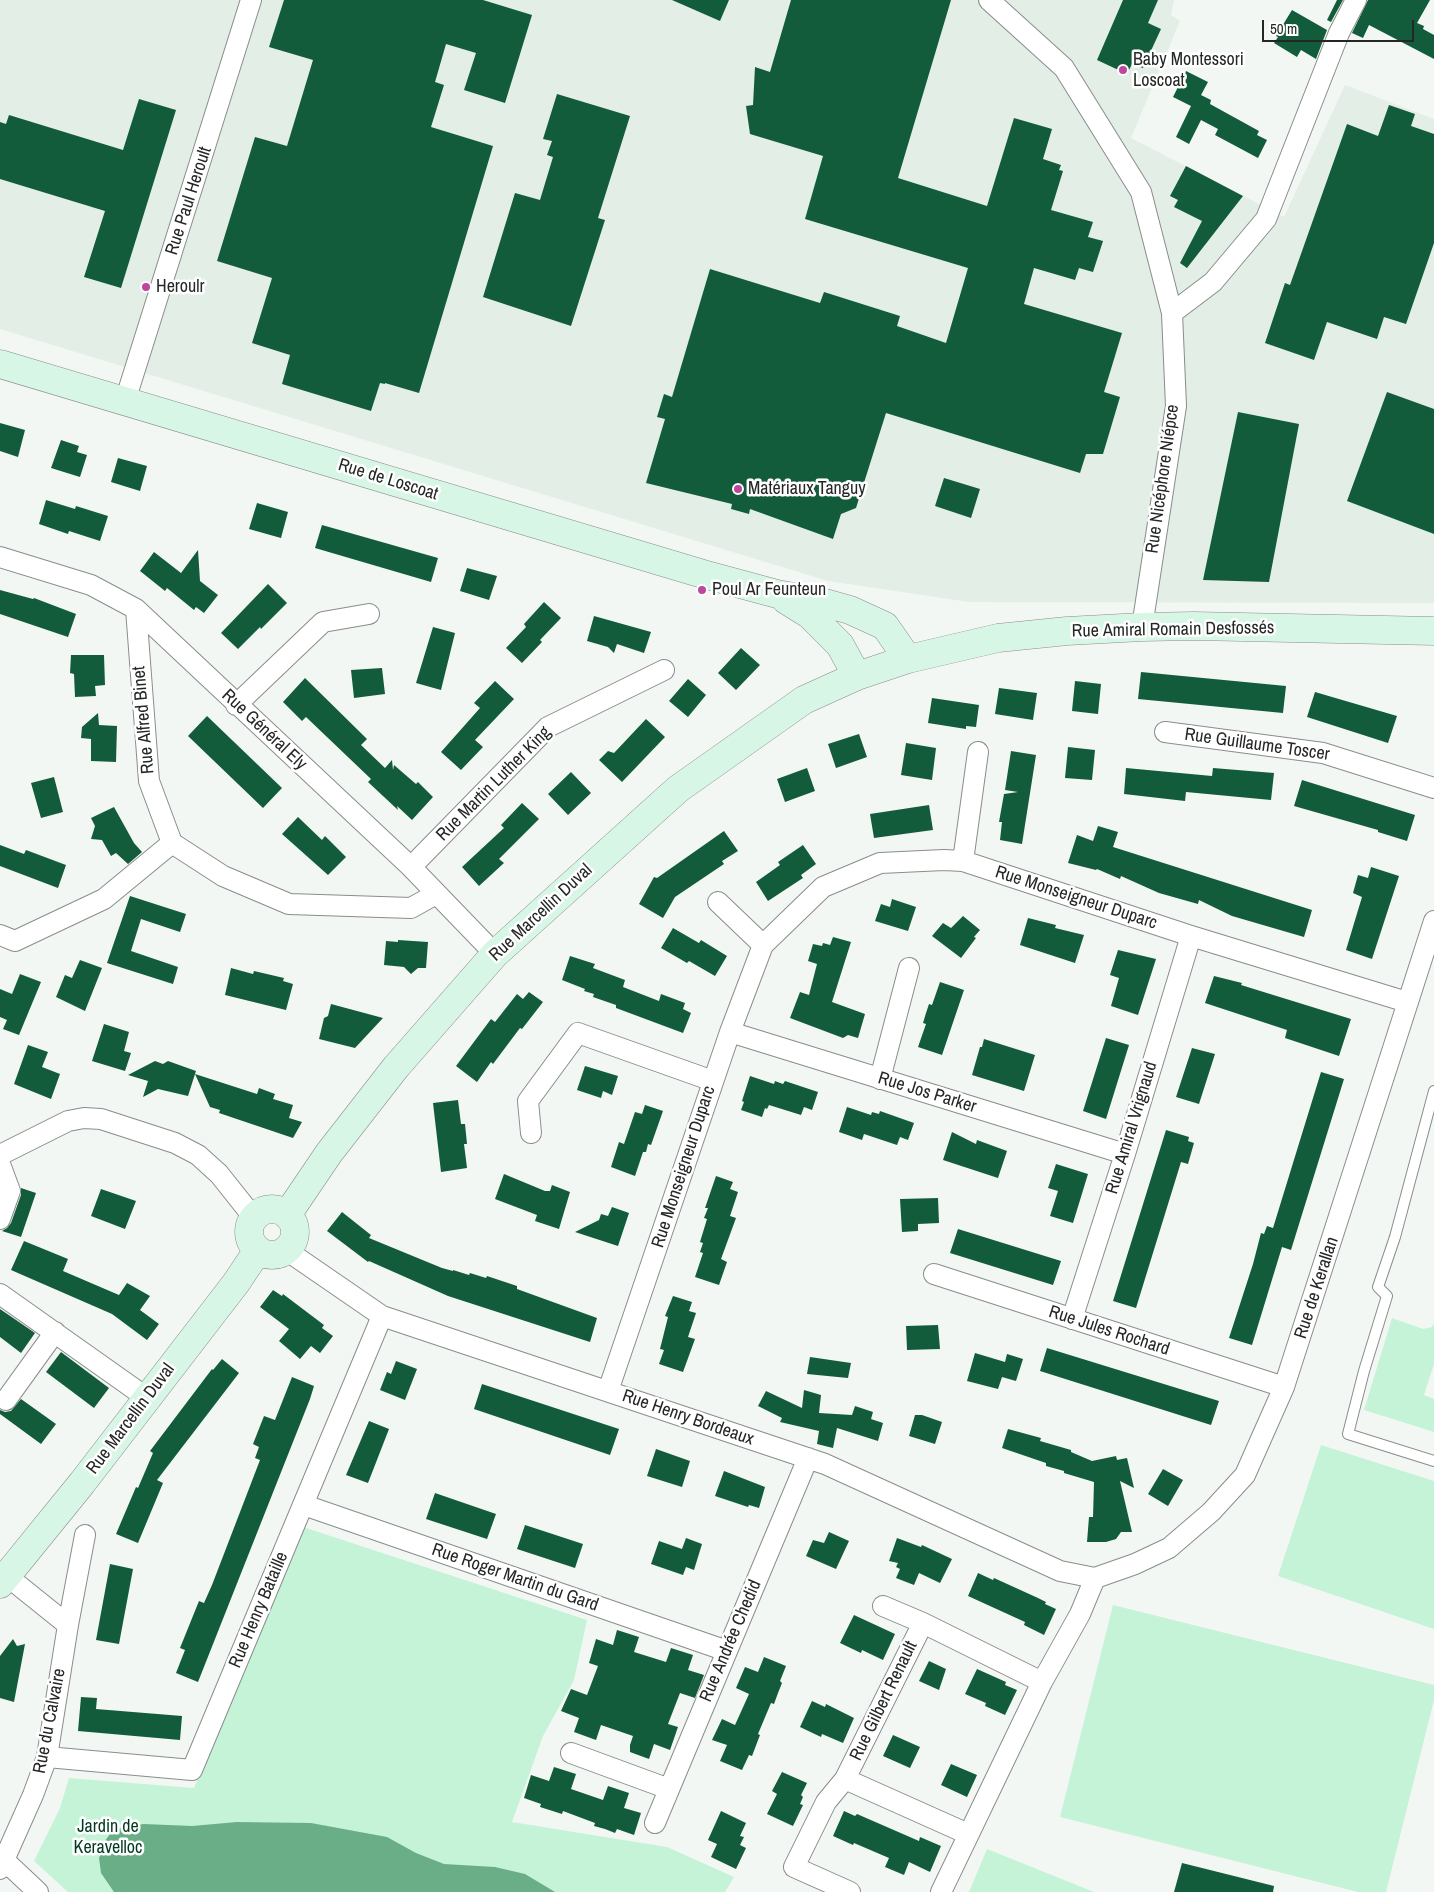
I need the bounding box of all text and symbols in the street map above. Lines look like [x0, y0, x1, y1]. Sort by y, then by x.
scale bar [1264, 10, 1416, 42]
text: 50 m [1270, 18, 1297, 39]
place label: Baby Montessori Loscoat [1133, 49, 1244, 92]
marker: Baby Montessori Loscoat [1117, 64, 1129, 76]
street label: Rue Paul Heroult [161, 144, 217, 258]
place label: Heroulr [156, 276, 204, 298]
marker: Heroulr [140, 281, 152, 293]
street label: Rue Nicéphore Niépce [1142, 403, 1184, 555]
street label: Rue de Loscoat [335, 455, 441, 505]
place label: Matériaux Tanguy [748, 478, 866, 500]
marker: Matériaux Tanguy [732, 483, 744, 495]
place label: Poul Ar Feunteun [712, 579, 826, 601]
marker: Poul Ar Feunteun [696, 584, 708, 596]
street label: Rue Amiral Romain Desfossés [1072, 617, 1274, 643]
street label: Rue Alfred Binet [129, 665, 159, 775]
street label: Rue Général Ely [217, 685, 311, 775]
street label: Rue Martin Luther King [432, 722, 556, 846]
street label: Rue Guillaume Toscer [1183, 724, 1331, 766]
street label: Rue Marcellin Duval [485, 860, 597, 966]
street label: Rue Monseigneur Duparc [992, 862, 1160, 934]
street label: Rue Amiral Vrignaud [1102, 1059, 1162, 1197]
street label: Rue Jos Parker [875, 1068, 979, 1118]
street label: Rue Monseigneur Duparc [648, 1083, 720, 1251]
street label: Rue de Kerallan [1290, 1234, 1344, 1342]
street label: Rue Jules Rochard [1046, 1301, 1172, 1361]
street label: Rue Marcellin Duval [82, 1359, 180, 1479]
street label: Rue Henry Bordeaux [619, 1385, 757, 1451]
street label: Rue Roger Martin du Gard [429, 1539, 601, 1617]
street label: Rue Henry Bataille [225, 1549, 293, 1671]
street label: Rue Andrée Chedid [696, 1577, 766, 1705]
street label: Rue Gilbert Renault [846, 1638, 922, 1764]
street label: Rue du Calvaire [29, 1667, 71, 1775]
park label: Jardin de Keravelloc [74, 1816, 142, 1858]

